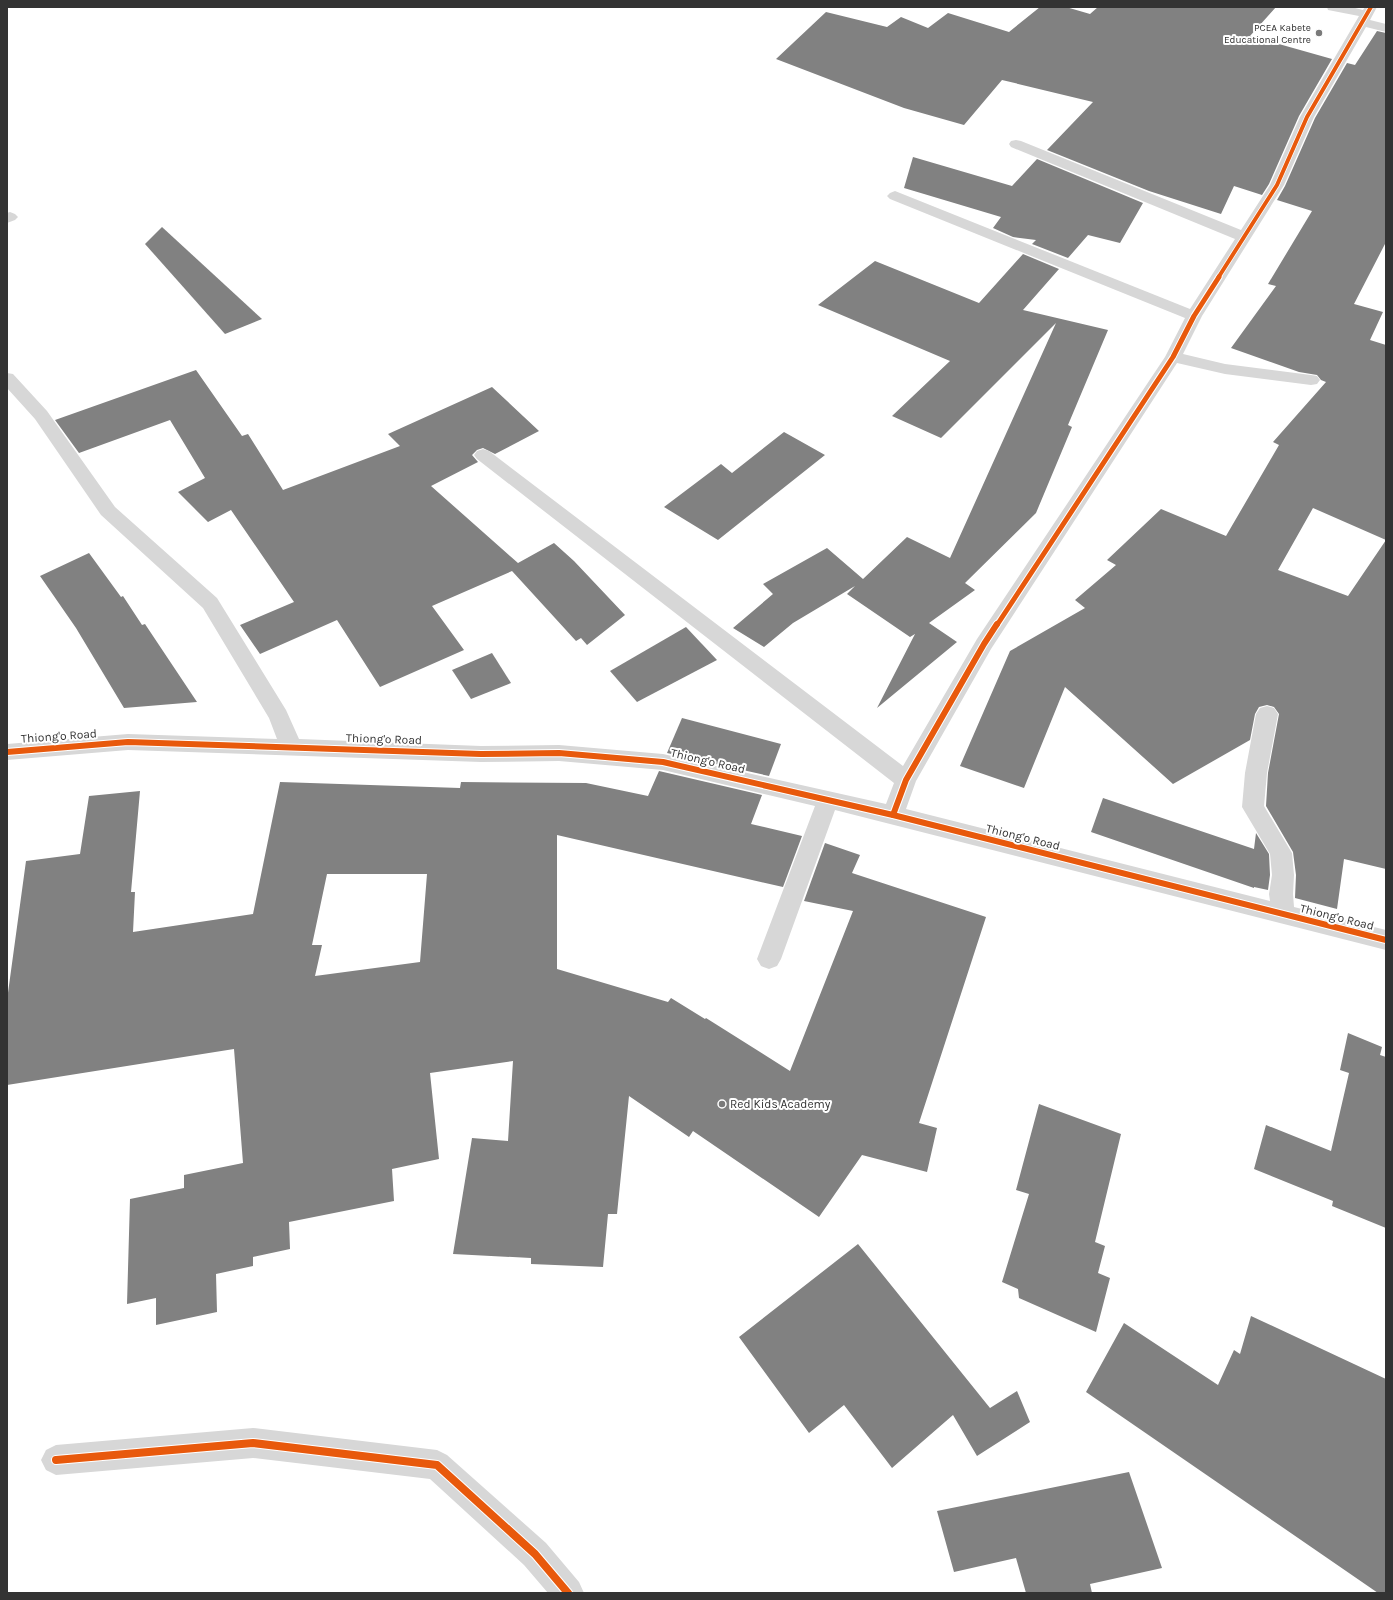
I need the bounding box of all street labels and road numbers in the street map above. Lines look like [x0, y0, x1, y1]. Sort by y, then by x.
street label: Thiong'o Road [21, 726, 97, 746]
street label: Thiong'o Road [346, 731, 422, 747]
street label: Thiong'o Road [669, 746, 747, 776]
street label: Thiong'o Road [984, 821, 1062, 853]
street label: Thiong'o Road [1298, 901, 1376, 933]

